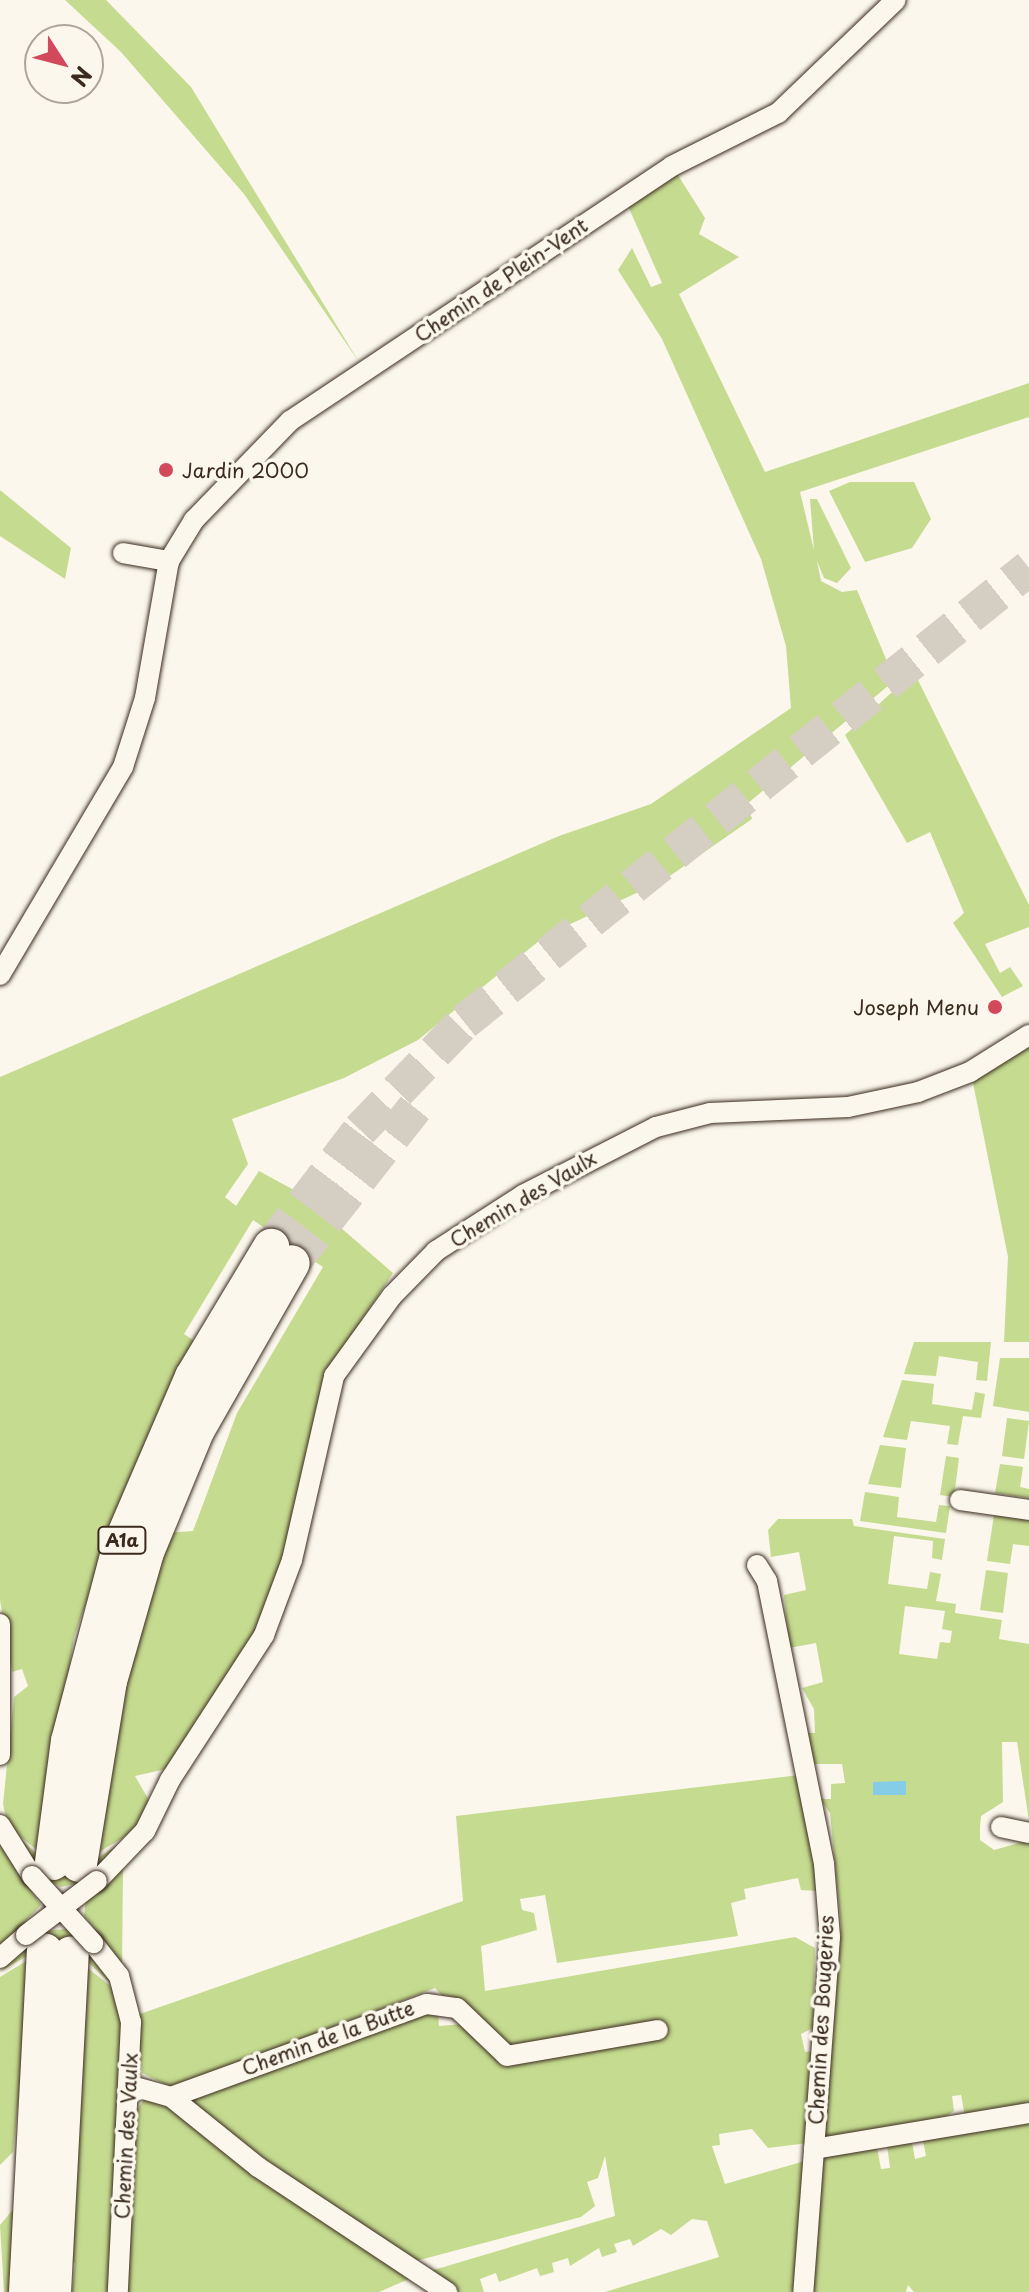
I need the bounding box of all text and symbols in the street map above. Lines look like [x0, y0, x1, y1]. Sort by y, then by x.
north arrow [24, 24, 104, 104]
text: N [64, 60, 101, 94]
street label: Chemin de Plein-Vent [409, 213, 593, 347]
place label: Jardin 2000 [182, 458, 308, 482]
marker: Jardin 2000 [157, 461, 175, 479]
place label: Joseph Menu [853, 995, 979, 1019]
marker: Joseph Menu [986, 998, 1004, 1016]
street label: Chemin des Vaulx [445, 1146, 601, 1252]
road number: A1a [96, 1526, 148, 1554]
street label: Chemin des Bougeries [804, 1915, 838, 2125]
street label: Chemin de la Butte [237, 1995, 419, 2081]
street label: Chemin des Vaulx [110, 2052, 142, 2220]

